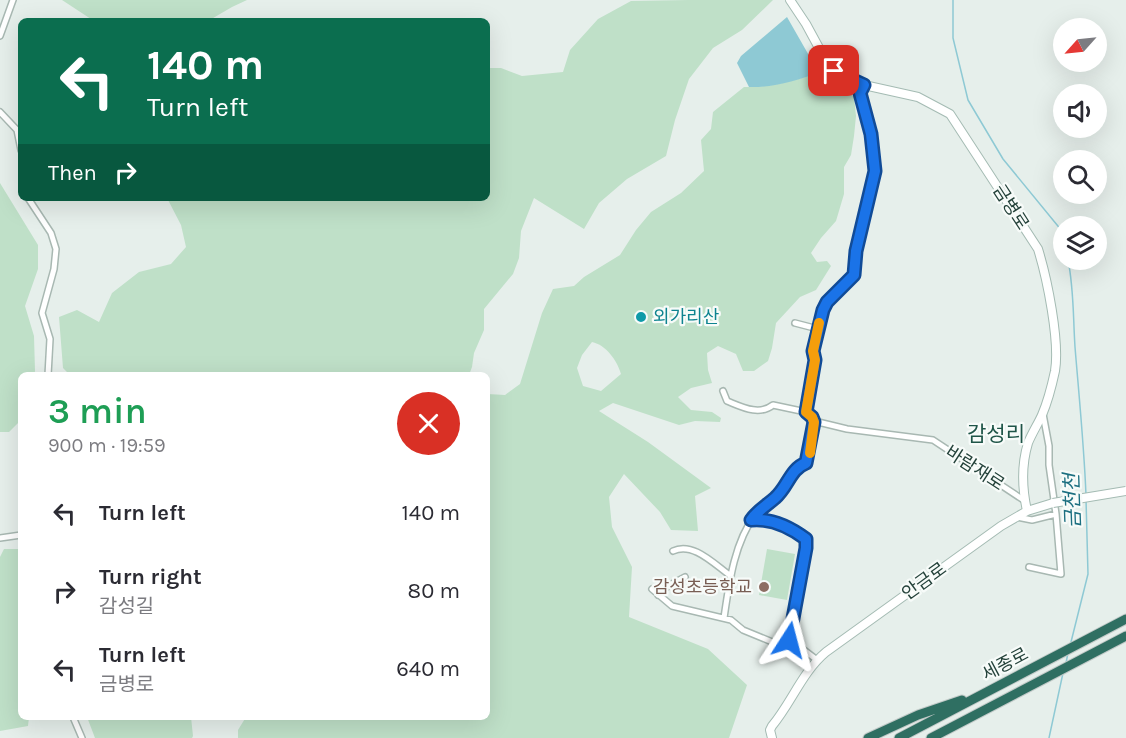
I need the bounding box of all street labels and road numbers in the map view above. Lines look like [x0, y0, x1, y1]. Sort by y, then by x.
street label: 금병로 [988, 180, 1034, 234]
street label: 바람재로 [941, 441, 1009, 495]
street label: 안금로 [897, 557, 951, 605]
street label: 세종로 [978, 643, 1032, 685]

